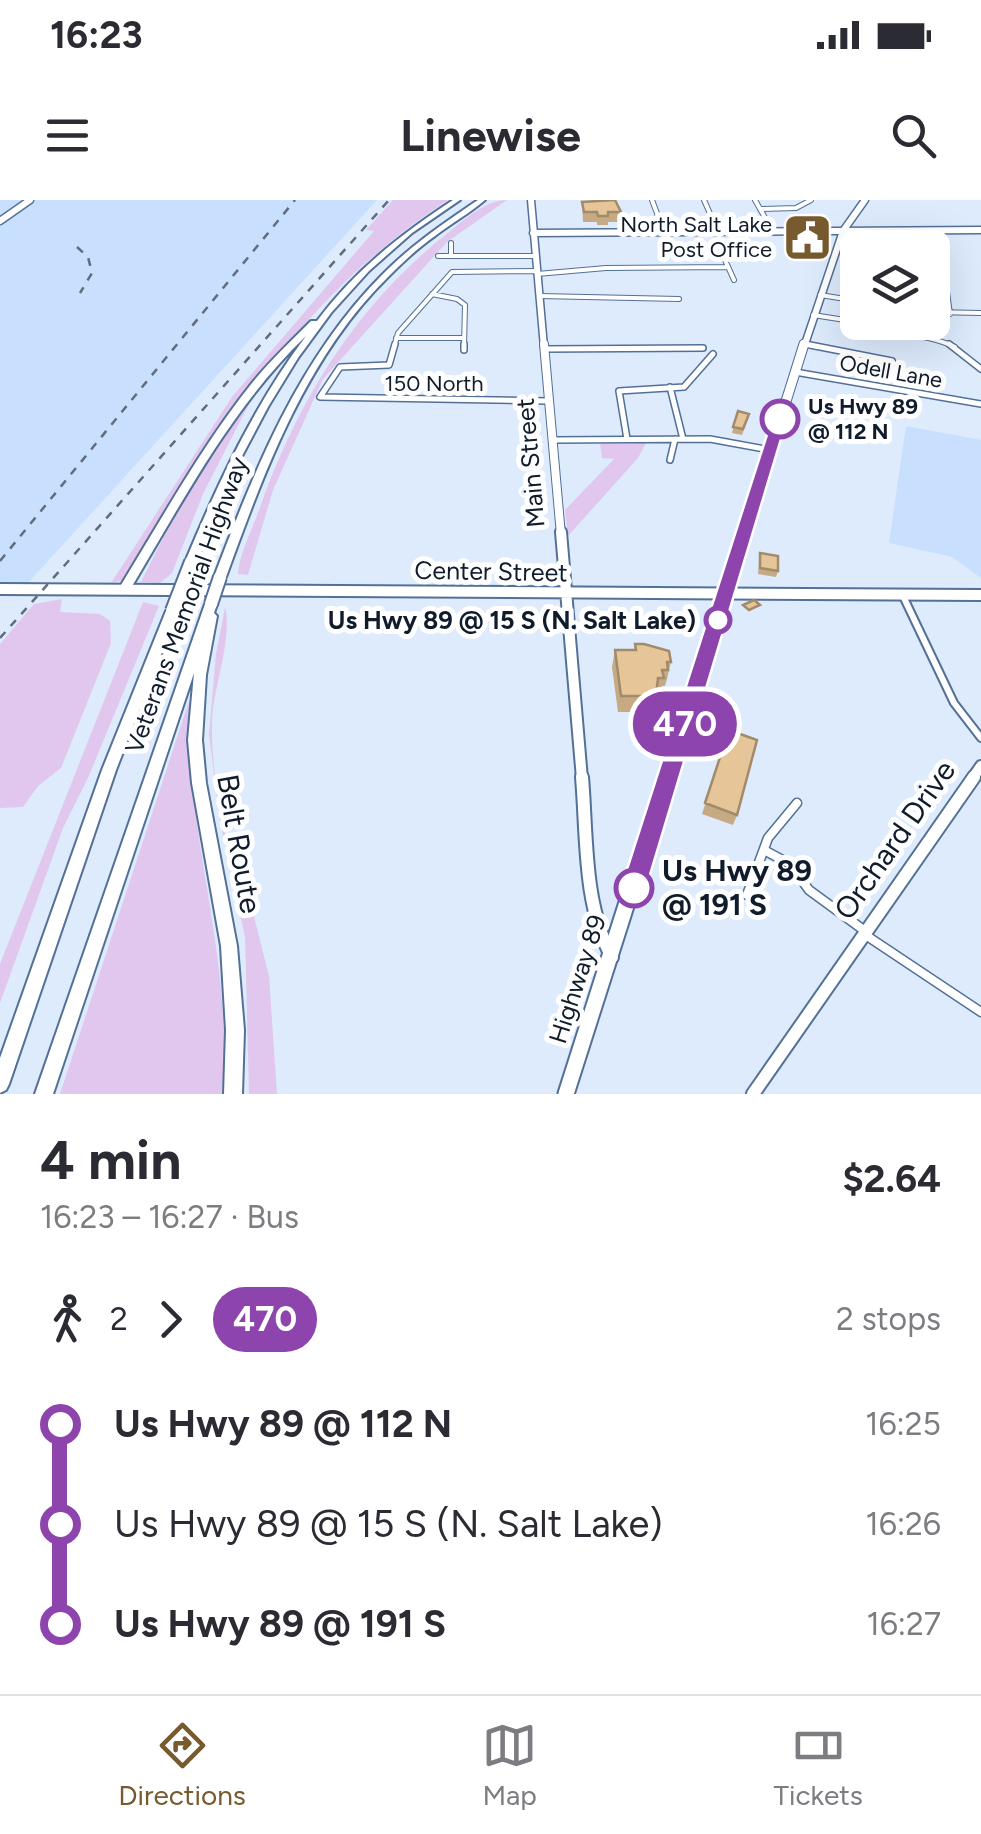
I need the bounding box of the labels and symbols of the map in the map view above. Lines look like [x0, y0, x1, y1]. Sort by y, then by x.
place label: North Salt Lake Post Office [620, 211, 772, 263]
public building icon: North Salt Lake Post Office [781, 211, 833, 263]
street label: Odell Lane [837, 349, 944, 394]
street label: 150 North [384, 370, 484, 397]
place label: Us Hwy 89 @ 112 N [808, 393, 918, 445]
street label: Main Street [509, 397, 551, 529]
marker: Us Hwy 89 @ 112 N [761, 400, 799, 438]
street label: Veterans Memorial Highway [118, 453, 254, 757]
street label: Center Street [414, 555, 568, 587]
place label: Us Hwy 89 @ 15 S (N. Salt Lake) [328, 605, 696, 635]
marker: Us Hwy 89 @ 15 S (N. Salt Lake) [705, 607, 731, 633]
line badge: 470 [628, 692, 742, 756]
street label: Orchard Drive [826, 753, 963, 927]
street label: Belt Route [209, 771, 270, 916]
place label: Us Hwy 89 @ 191 S [662, 852, 812, 923]
marker: Us Hwy 89 @ 191 S [615, 869, 653, 907]
street label: Highway 89 [542, 911, 612, 1047]

